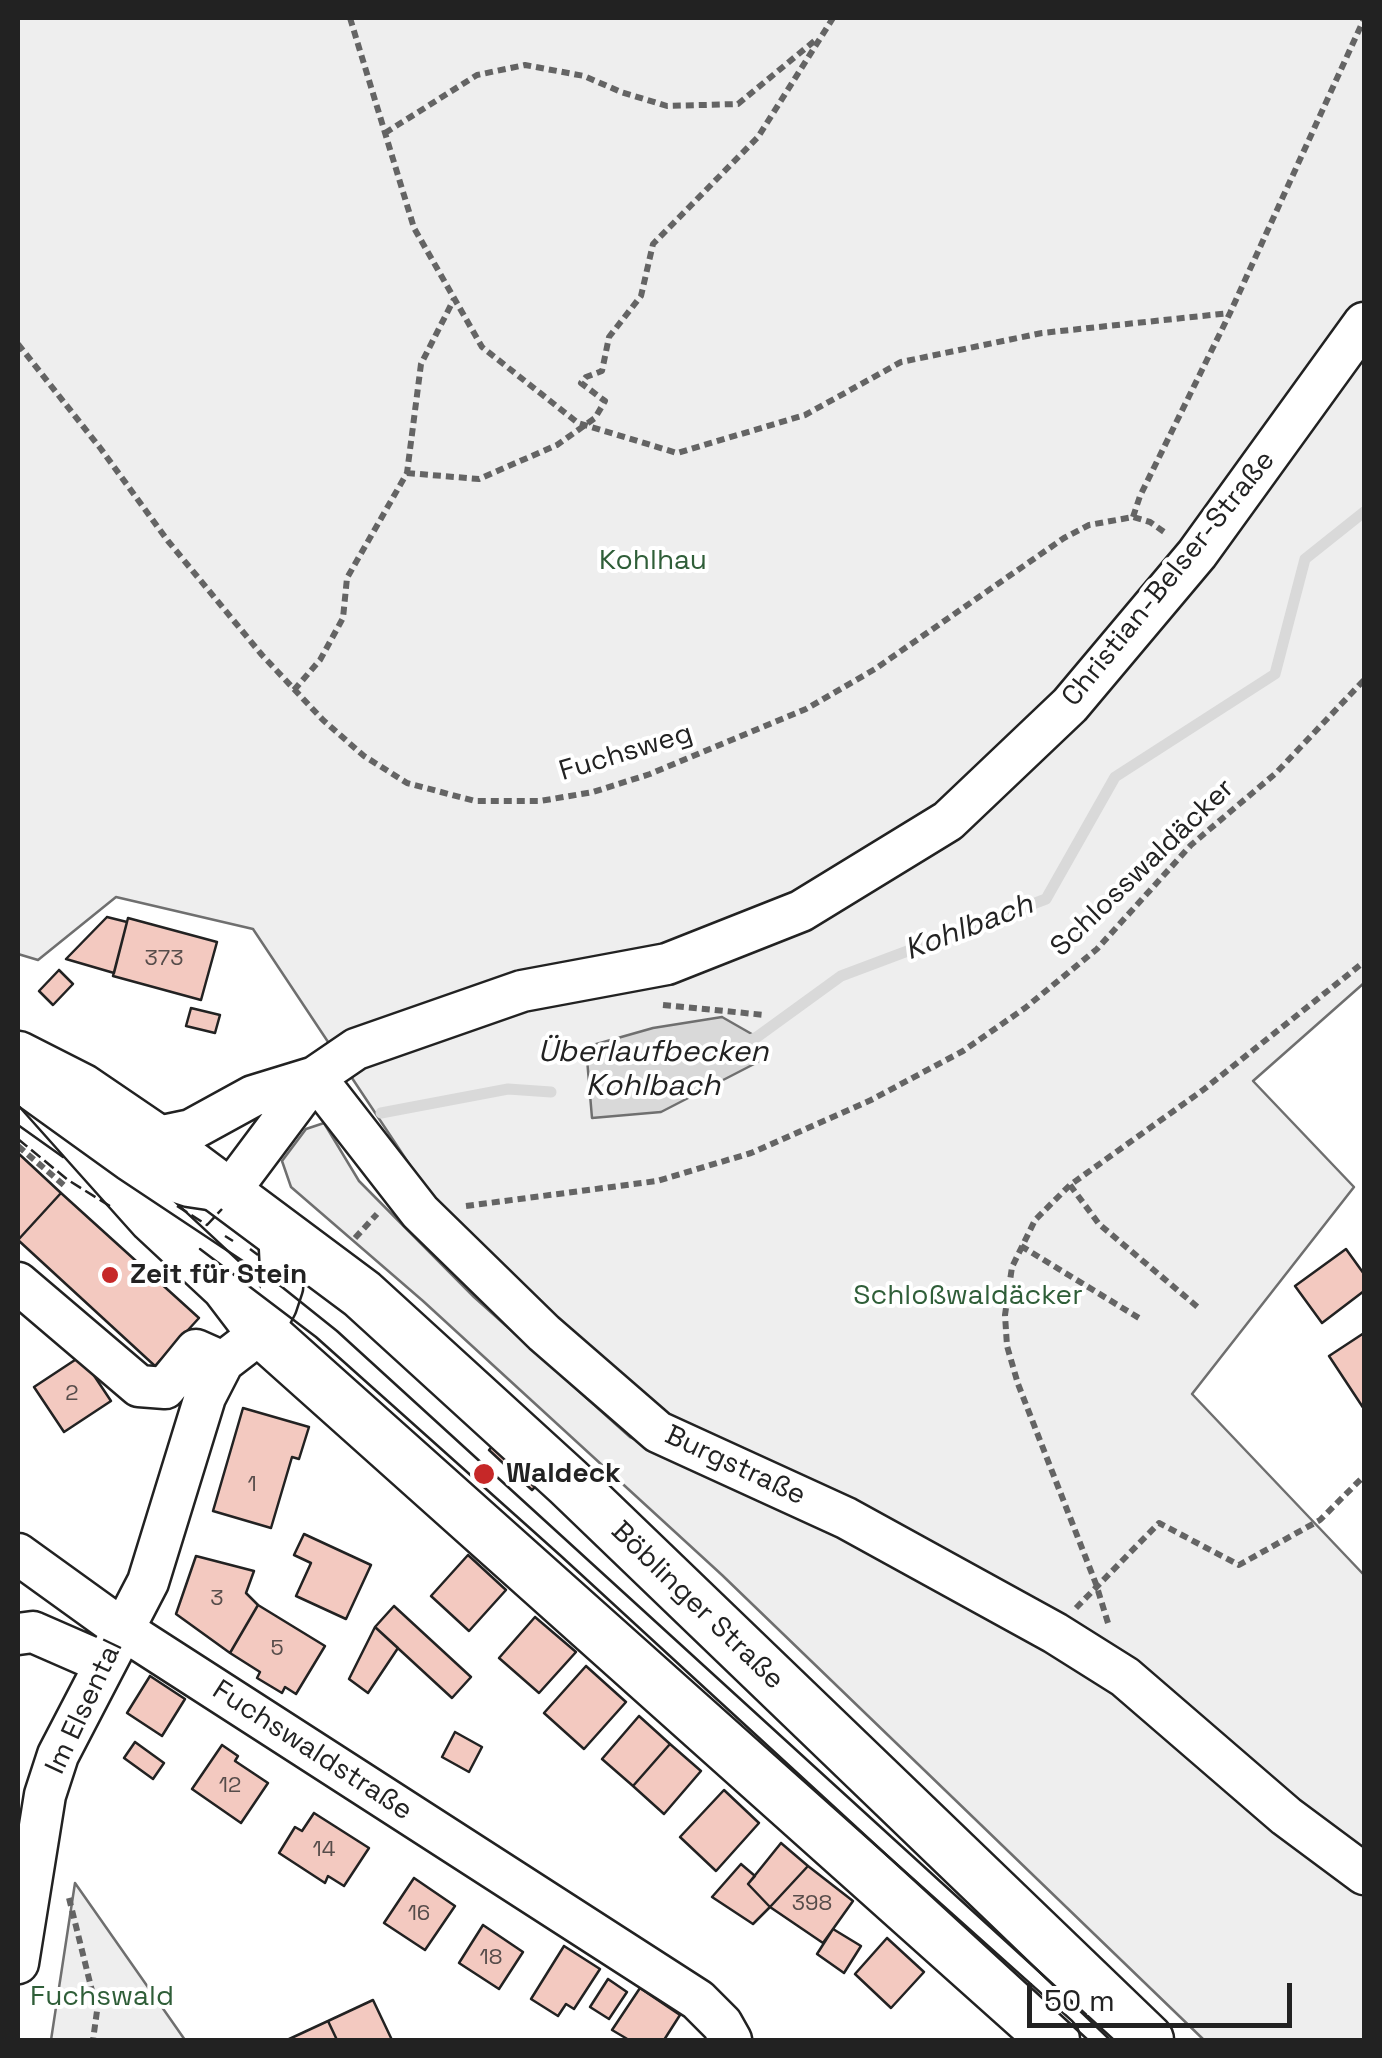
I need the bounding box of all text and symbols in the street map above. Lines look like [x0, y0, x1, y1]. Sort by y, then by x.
street label: Christian-Belser-Straße [1056, 444, 1282, 714]
park label: Kohlhau [599, 544, 707, 578]
street label: Fuchsweg [555, 717, 697, 789]
street label: Schlosswaldäcker [1044, 772, 1242, 964]
water label: Kohlbach [900, 887, 1038, 969]
house number: 373 [145, 946, 183, 972]
water label: Überlaufbecken Kohlbach [538, 1035, 768, 1106]
place label: Zeit für Stein [130, 1258, 307, 1292]
marker: Zeit für Stein [99, 1264, 121, 1286]
park label: Schloßwaldäcker [853, 1279, 1083, 1313]
house number: 2 [65, 1381, 79, 1407]
street label: Burgstraße [659, 1419, 811, 1513]
place label: Waldeck [506, 1457, 621, 1491]
marker: Waldeck [471, 1461, 497, 1487]
house number: 1 [247, 1472, 257, 1498]
street label: Böblinger Straße [604, 1515, 790, 1697]
house number: 3 [210, 1586, 224, 1612]
street label: Im Elsental [39, 1634, 131, 1780]
house number: 5 [270, 1636, 284, 1662]
street label: Fuchswaldstraße [206, 1674, 418, 1828]
house number: 12 [219, 1773, 241, 1799]
house number: 14 [313, 1837, 335, 1863]
house number: 398 [792, 1891, 832, 1917]
house number: 16 [408, 1901, 430, 1927]
house number: 18 [480, 1945, 502, 1971]
scale bar [1032, 1963, 1297, 2025]
park label: Fuchswald [30, 1980, 174, 2014]
text: 50 m [1044, 1981, 1115, 2020]

